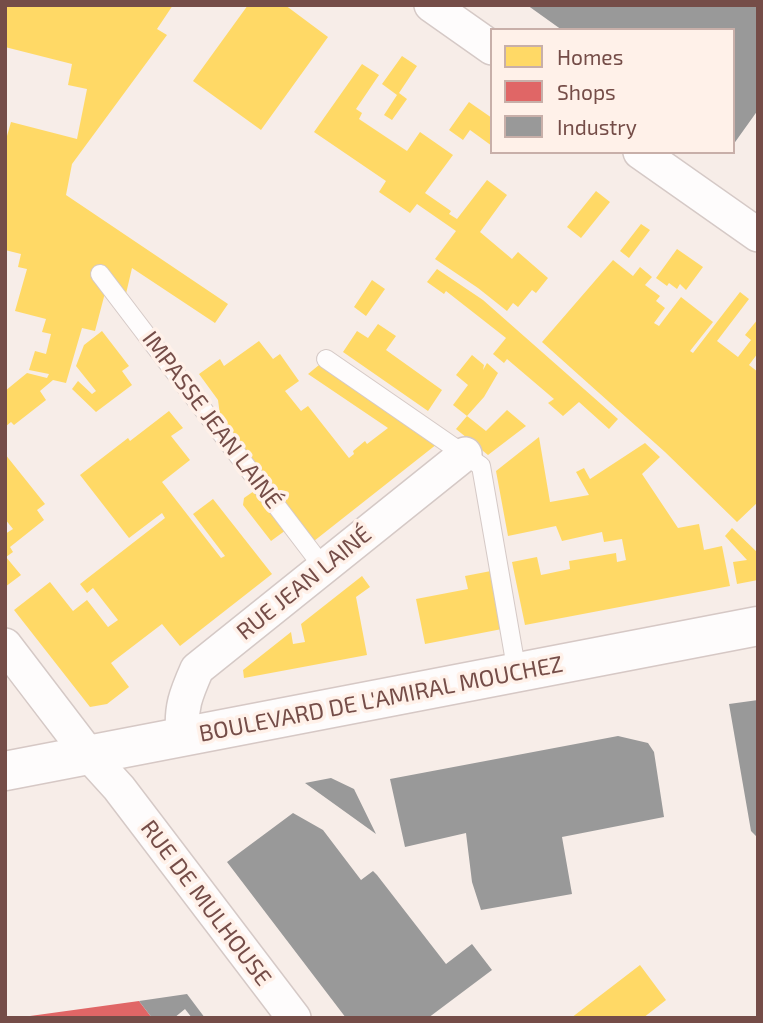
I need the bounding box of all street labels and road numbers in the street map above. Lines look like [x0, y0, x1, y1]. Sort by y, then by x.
street label: IMPASSE JEAN LAINÉ [136, 326, 288, 514]
street label: RUE JEAN LAINÉ [231, 520, 377, 646]
street label: BOULEVARD DE L'AMIRAL MOUCHEZ [197, 650, 565, 748]
street label: RUE DE MULHOUSE [135, 815, 277, 991]

